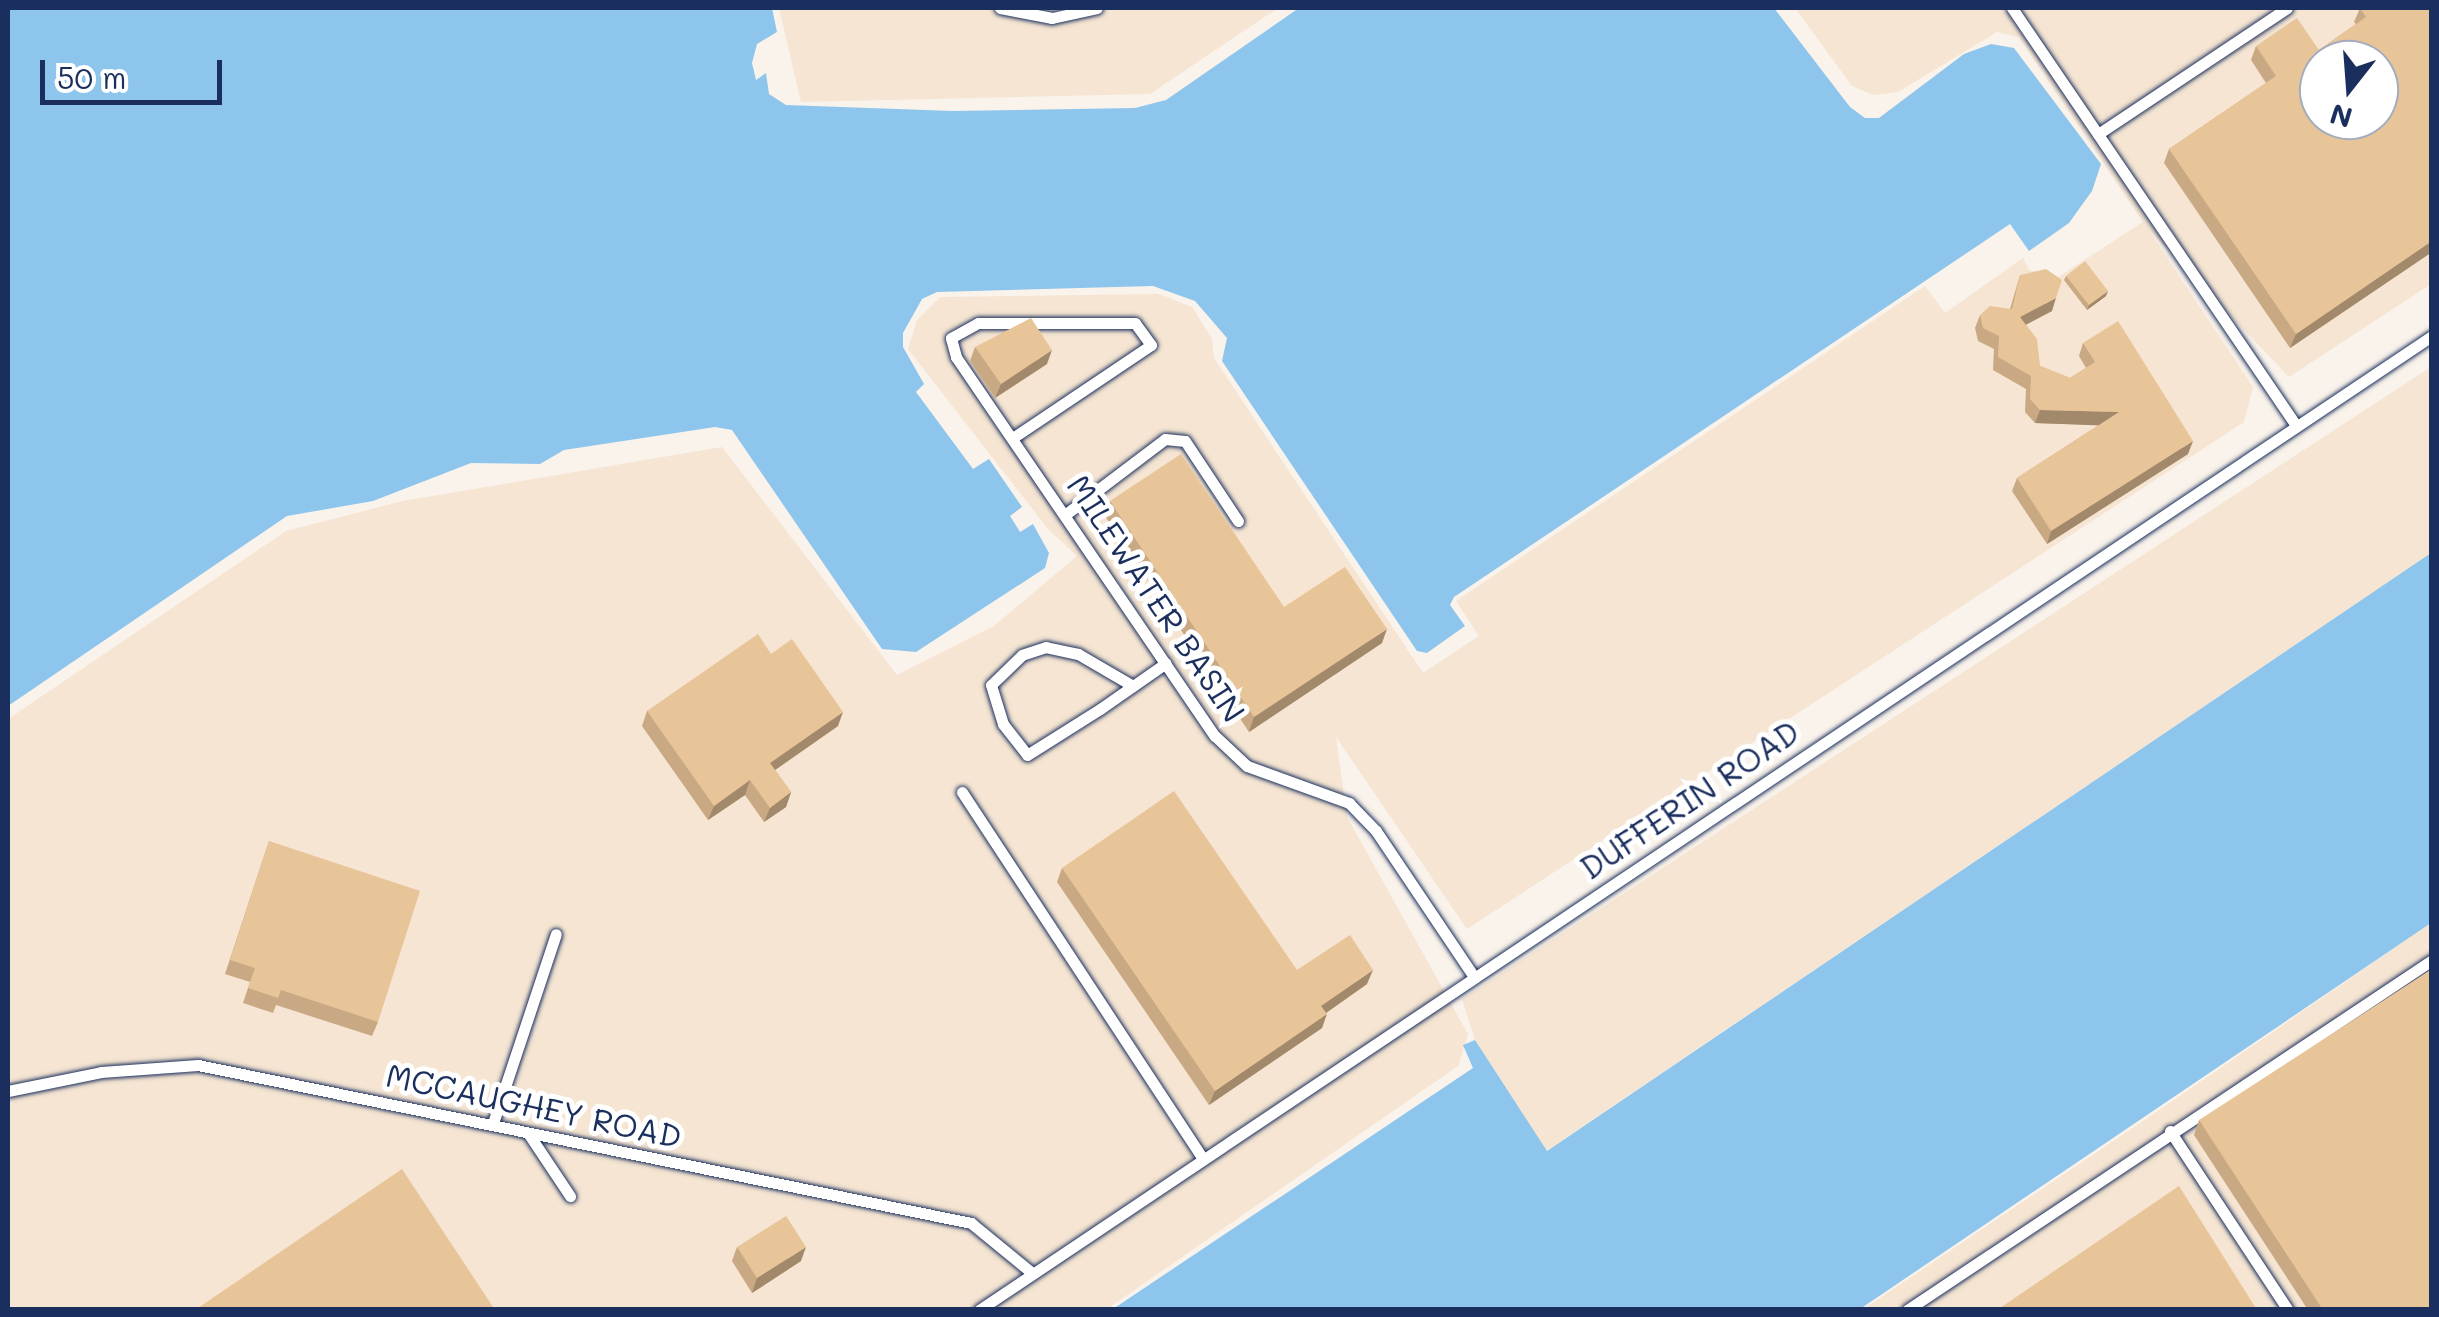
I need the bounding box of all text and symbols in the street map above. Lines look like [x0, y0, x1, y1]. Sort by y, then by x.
scale bar [45, 40, 228, 102]
north arrow [2299, 40, 2399, 140]
text: 50 m [57, 57, 127, 97]
text: N [2325, 96, 2356, 137]
street label: MILEWATER BASIN [1060, 467, 1254, 729]
street label: DUFFERIN ROAD [1572, 712, 1806, 886]
street label: MCCAUGHEY ROAD [383, 1055, 685, 1155]

